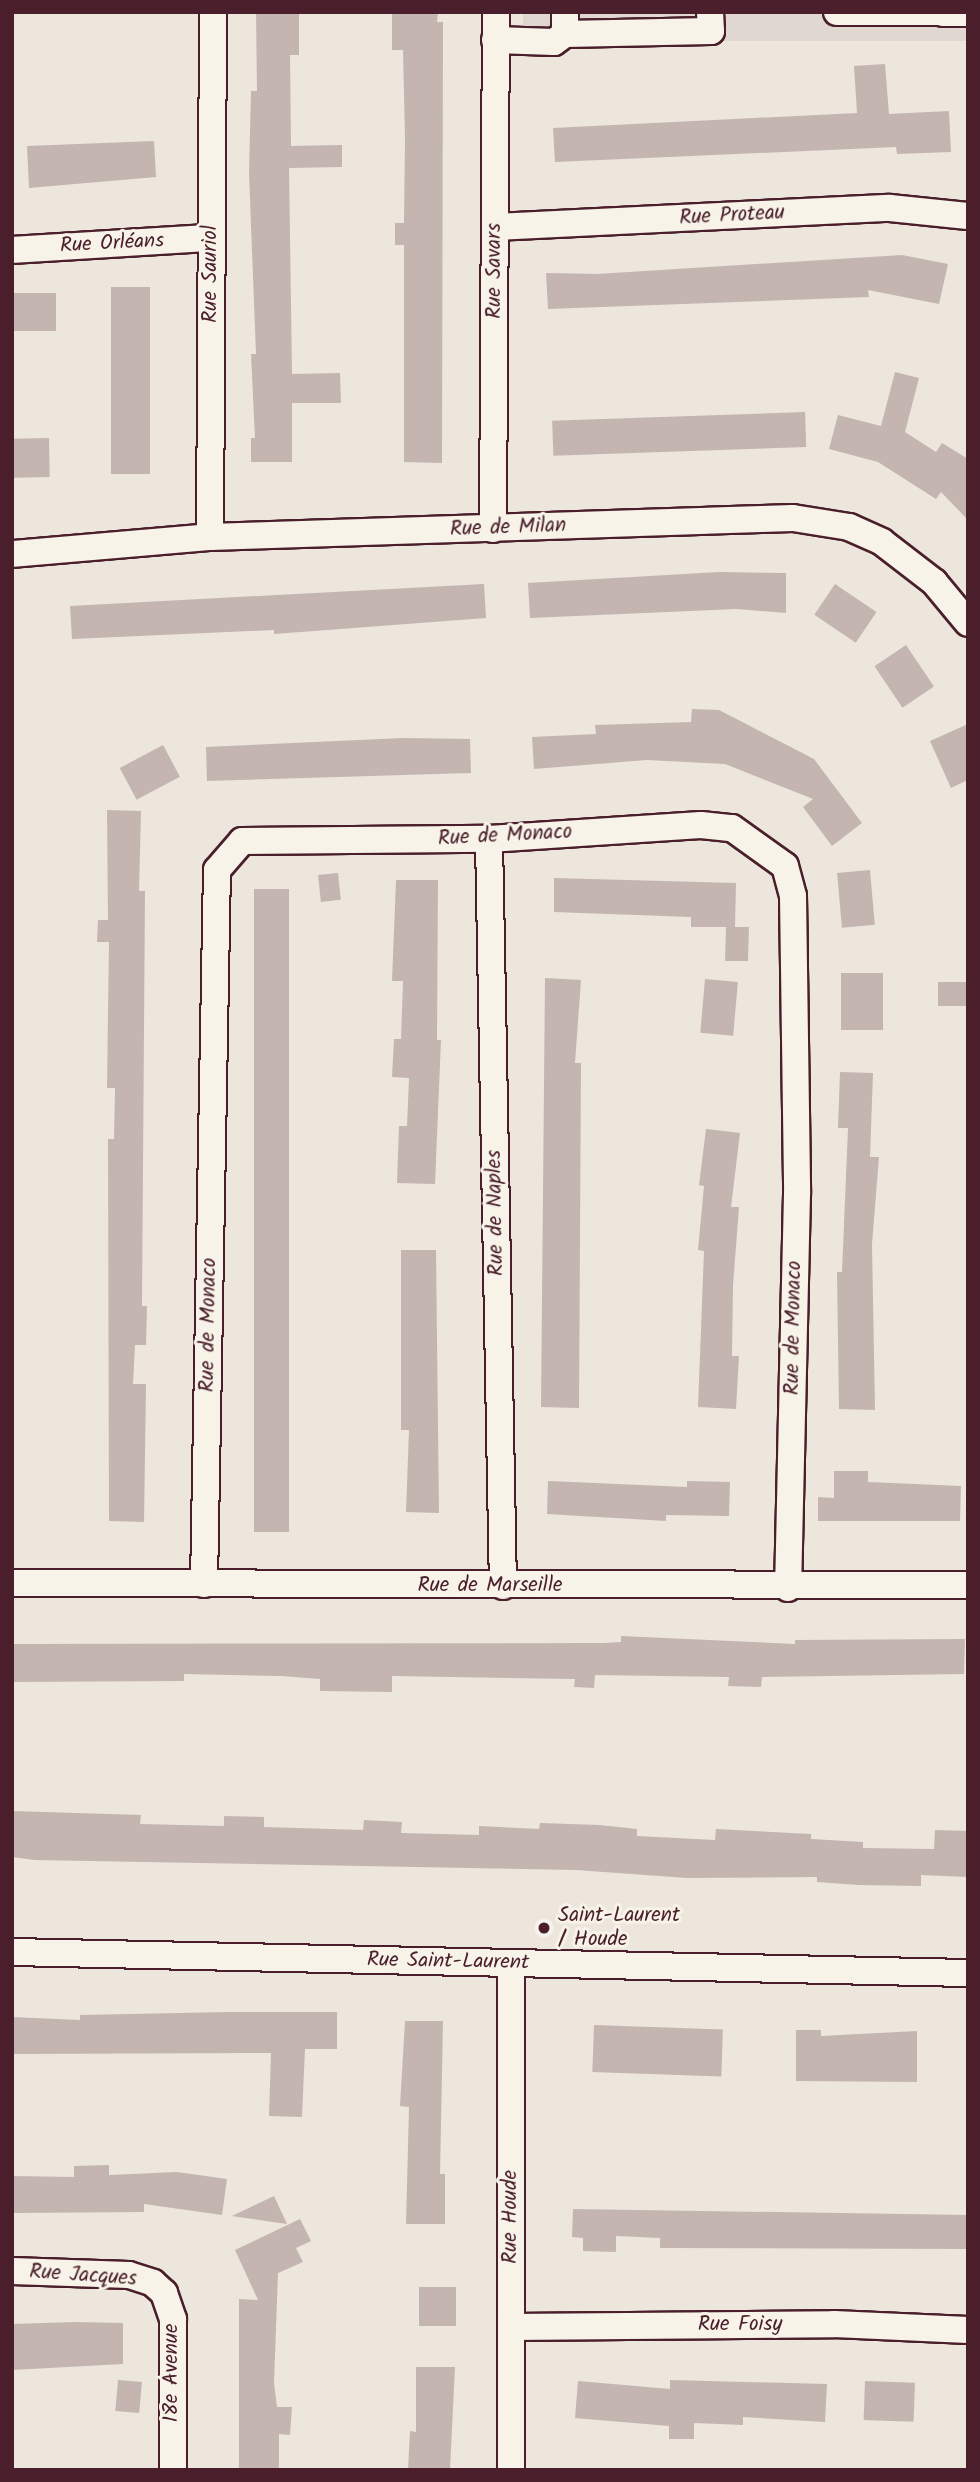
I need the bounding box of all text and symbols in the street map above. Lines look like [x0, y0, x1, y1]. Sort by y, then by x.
street label: Rue Proteau [679, 201, 785, 231]
street label: Rue Savars [482, 223, 508, 319]
street label: Rue Sauriol [198, 225, 224, 323]
street label: Rue Orléans [59, 229, 165, 259]
street label: Rue de Milan [449, 513, 567, 543]
street label: Rue de Monaco [437, 820, 573, 852]
street label: Rue de Naples [482, 1150, 510, 1276]
street label: Rue de Monaco [195, 1258, 223, 1392]
street label: Rue de Monaco [780, 1261, 808, 1395]
street label: Rue de Marseille [417, 1573, 563, 1599]
place label: Saint-Laurent / Houde [558, 1903, 680, 1953]
marker: Saint-Laurent / Houde [536, 1920, 552, 1936]
street label: Rue Saint-Laurent [367, 1948, 529, 1976]
street label: Rue Houde [498, 2170, 524, 2264]
street label: Rue Jacques [28, 2260, 138, 2292]
street label: Rue Foisy [698, 2312, 782, 2338]
street label: 18e Avenue [159, 2324, 185, 2422]

